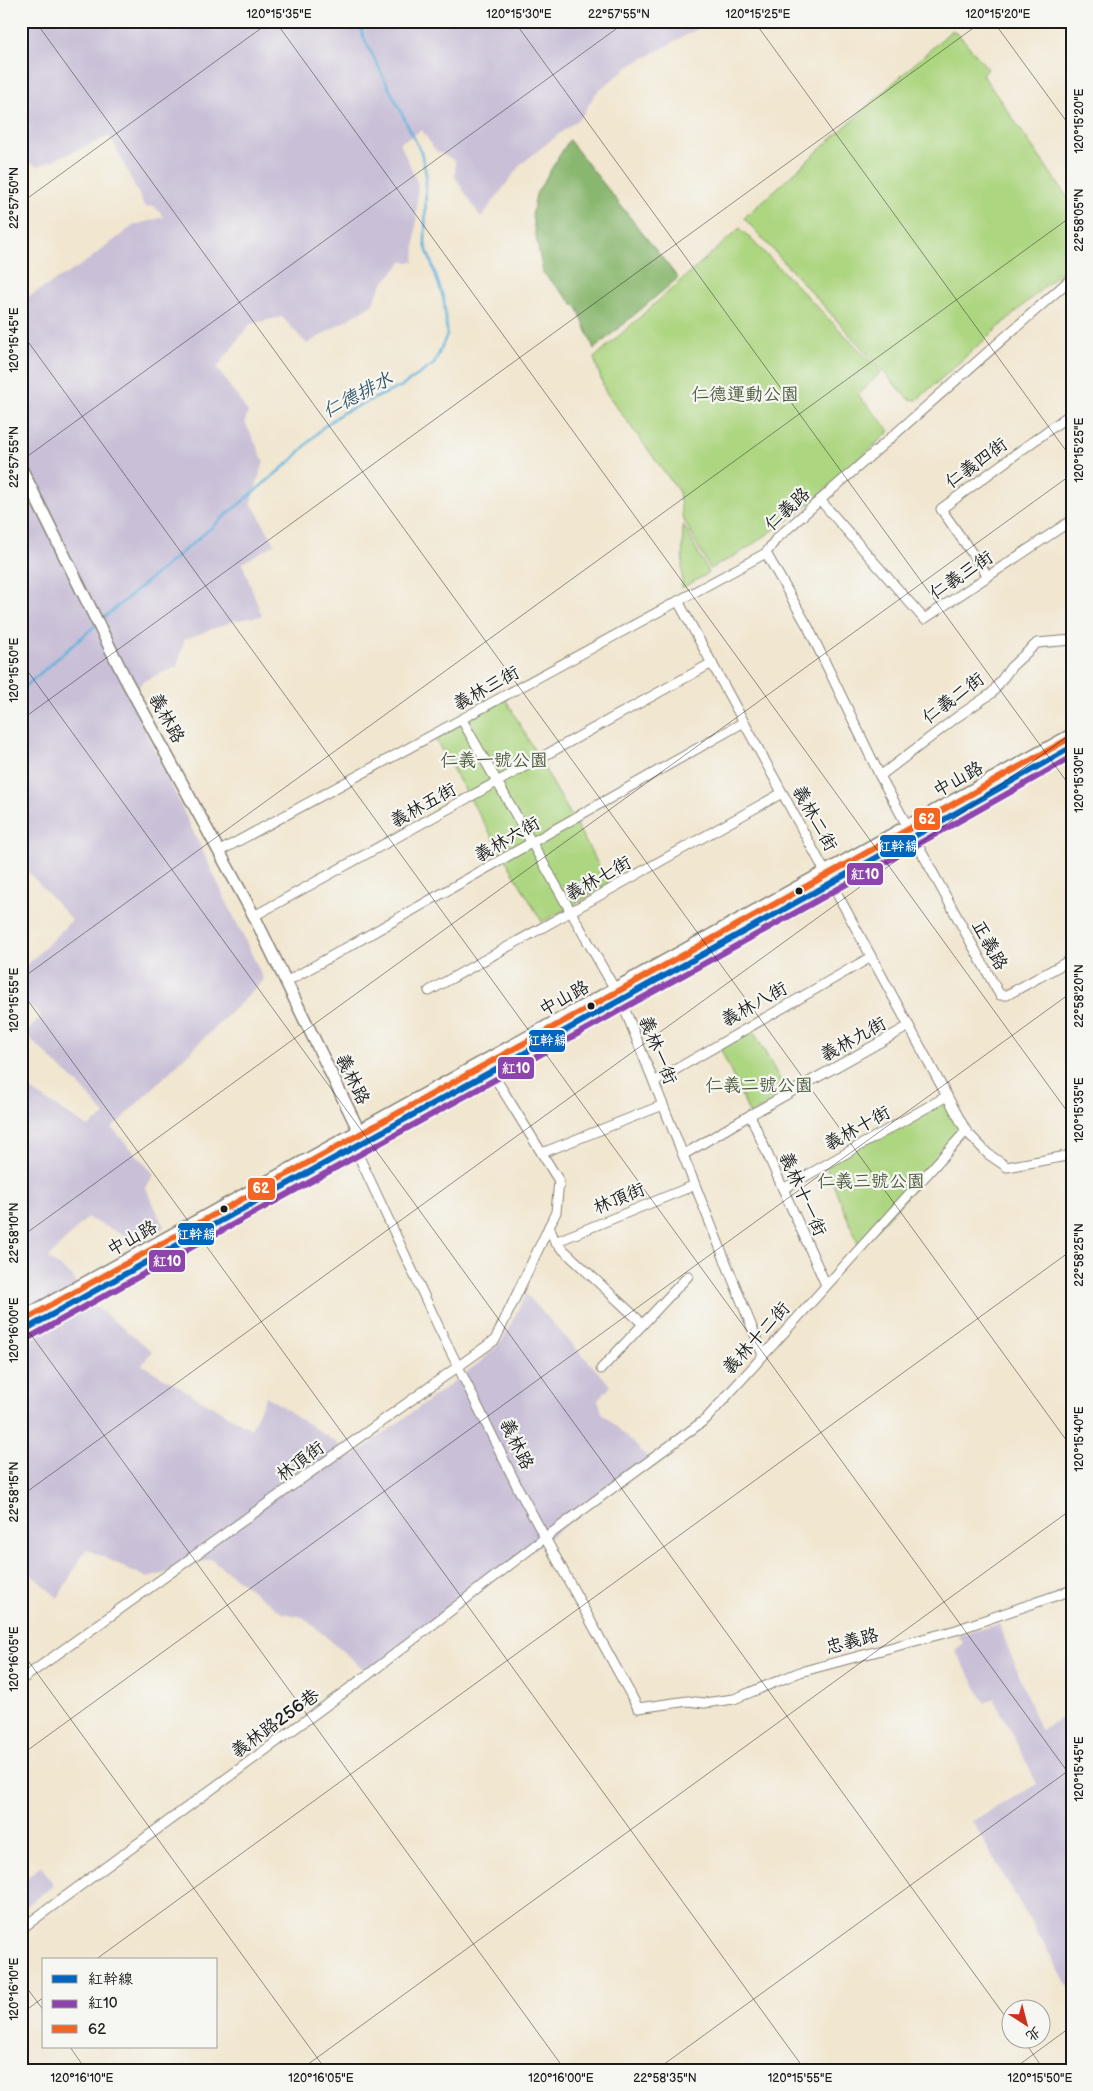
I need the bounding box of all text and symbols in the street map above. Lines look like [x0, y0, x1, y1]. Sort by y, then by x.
text: 120°15'35"E [246, 7, 312, 22]
text: 120°15'30"E [486, 7, 552, 22]
text: 22°57'55"N [588, 7, 650, 22]
text: 120°15'25"E [726, 7, 791, 22]
text: 120°15'20"E [965, 7, 1031, 22]
text: 120°15'20"E [1072, 88, 1087, 154]
text: 22°57'50"N [7, 167, 22, 229]
text: 22°58'05"N [1072, 188, 1087, 252]
text: 120°15'45"E [7, 307, 22, 373]
water label: 仁德排水 [319, 367, 398, 423]
park label: 仁德運動公園 [691, 384, 799, 405]
text: 120°15'25"E [1072, 417, 1087, 482]
text: 22°57'55"N [7, 426, 22, 488]
street label: 仁義四街 [941, 434, 1012, 493]
street label: 仁義路 [760, 483, 814, 535]
street label: 仁義三街 [926, 547, 997, 604]
text: 120°15'50"E [7, 637, 22, 702]
street label: 義林三街 [450, 662, 523, 715]
street label: 仁義二街 [918, 668, 988, 728]
street label: 義林路 [144, 690, 189, 747]
text: 120°15'30"E [1072, 747, 1087, 813]
park label: 仁義一號公園 [440, 750, 548, 771]
street label: 中山路 [930, 757, 987, 802]
street label: 義林五街 [387, 779, 460, 832]
street label: 義林二街 [788, 782, 841, 855]
line badge: 62 [913, 807, 941, 831]
text: 62 [919, 811, 936, 828]
street label: 義林六街 [471, 812, 544, 867]
line badge: 紅幹線 [879, 834, 917, 858]
text: 紅幹線 [877, 838, 919, 855]
street label: 義林七街 [562, 852, 635, 905]
line badge: 紅10 [846, 862, 884, 886]
text: 紅10 [851, 866, 880, 883]
unlabelled marker [794, 886, 804, 896]
street label: 正義路 [967, 917, 1012, 974]
text: 22°58'20"N [1072, 964, 1087, 1028]
text: 120°15'55"E [7, 968, 22, 1032]
street label: 中山路 [536, 976, 593, 1021]
street label: 義林八街 [718, 978, 791, 1031]
unlabelled marker [586, 1001, 596, 1011]
street label: 義林一街 [634, 1013, 681, 1087]
street label: 義林九街 [817, 1013, 890, 1066]
line badge: 紅幹線 [528, 1029, 566, 1053]
text: 紅幹線 [526, 1032, 568, 1049]
street label: 義林路 [331, 1050, 374, 1108]
line badge: 紅10 [497, 1056, 535, 1080]
text: 紅10 [502, 1060, 531, 1077]
park label: 仁義二號公園 [705, 1075, 813, 1096]
text: 120°15'35"E [1072, 1077, 1087, 1143]
street label: 義林十街 [821, 1102, 894, 1155]
street label: 義林十一街 [775, 1149, 830, 1240]
park label: 仁義三號公園 [817, 1171, 925, 1192]
line badge: 62 [247, 1177, 276, 1201]
street label: 林頂街 [590, 1179, 648, 1218]
text: 62 [253, 1180, 270, 1197]
text: 22°58'10"N [7, 1202, 22, 1264]
unlabelled marker [219, 1204, 229, 1214]
street label: 中山路 [104, 1216, 161, 1261]
line badge: 紅幹線 [177, 1222, 215, 1246]
text: 22°58'25"N [1072, 1223, 1087, 1287]
text: 紅幹線 [175, 1226, 217, 1243]
line badge: 紅10 [148, 1249, 186, 1273]
text: 紅10 [153, 1253, 182, 1270]
text: 120°16'00"E [7, 1297, 22, 1363]
street label: 義林十二街 [718, 1298, 794, 1379]
text: 120°15'40"E [1072, 1406, 1087, 1472]
street label: 義林路 [495, 1415, 538, 1473]
street label: 林頂街 [272, 1437, 328, 1486]
text: 22°58'15"N [7, 1462, 22, 1522]
street label: 忠義路 [823, 1624, 881, 1659]
text: 120°16'05"E [7, 1626, 22, 1692]
street label: 義林路256巷 [227, 1684, 324, 1762]
text: 120°15'45"E [1072, 1736, 1087, 1802]
text: 120°16'10"E [7, 1957, 22, 2021]
legend [42, 1958, 218, 2048]
text: 紅幹線 [88, 1970, 133, 1989]
text: 紅10 [88, 1994, 118, 2013]
north arrow [1000, 1998, 1050, 2048]
text: 62 [88, 2020, 106, 2039]
text: 北 [1023, 2023, 1044, 2045]
text: 120°16'10"E [50, 2071, 114, 2086]
text: 120°16'05"E [288, 2071, 354, 2086]
text: 120°16'00"E [528, 2071, 594, 2086]
text: 22°58'35"N [633, 2071, 697, 2086]
text: 120°15'55"E [768, 2071, 832, 2086]
text: 120°15'50"E [1008, 2071, 1073, 2086]

